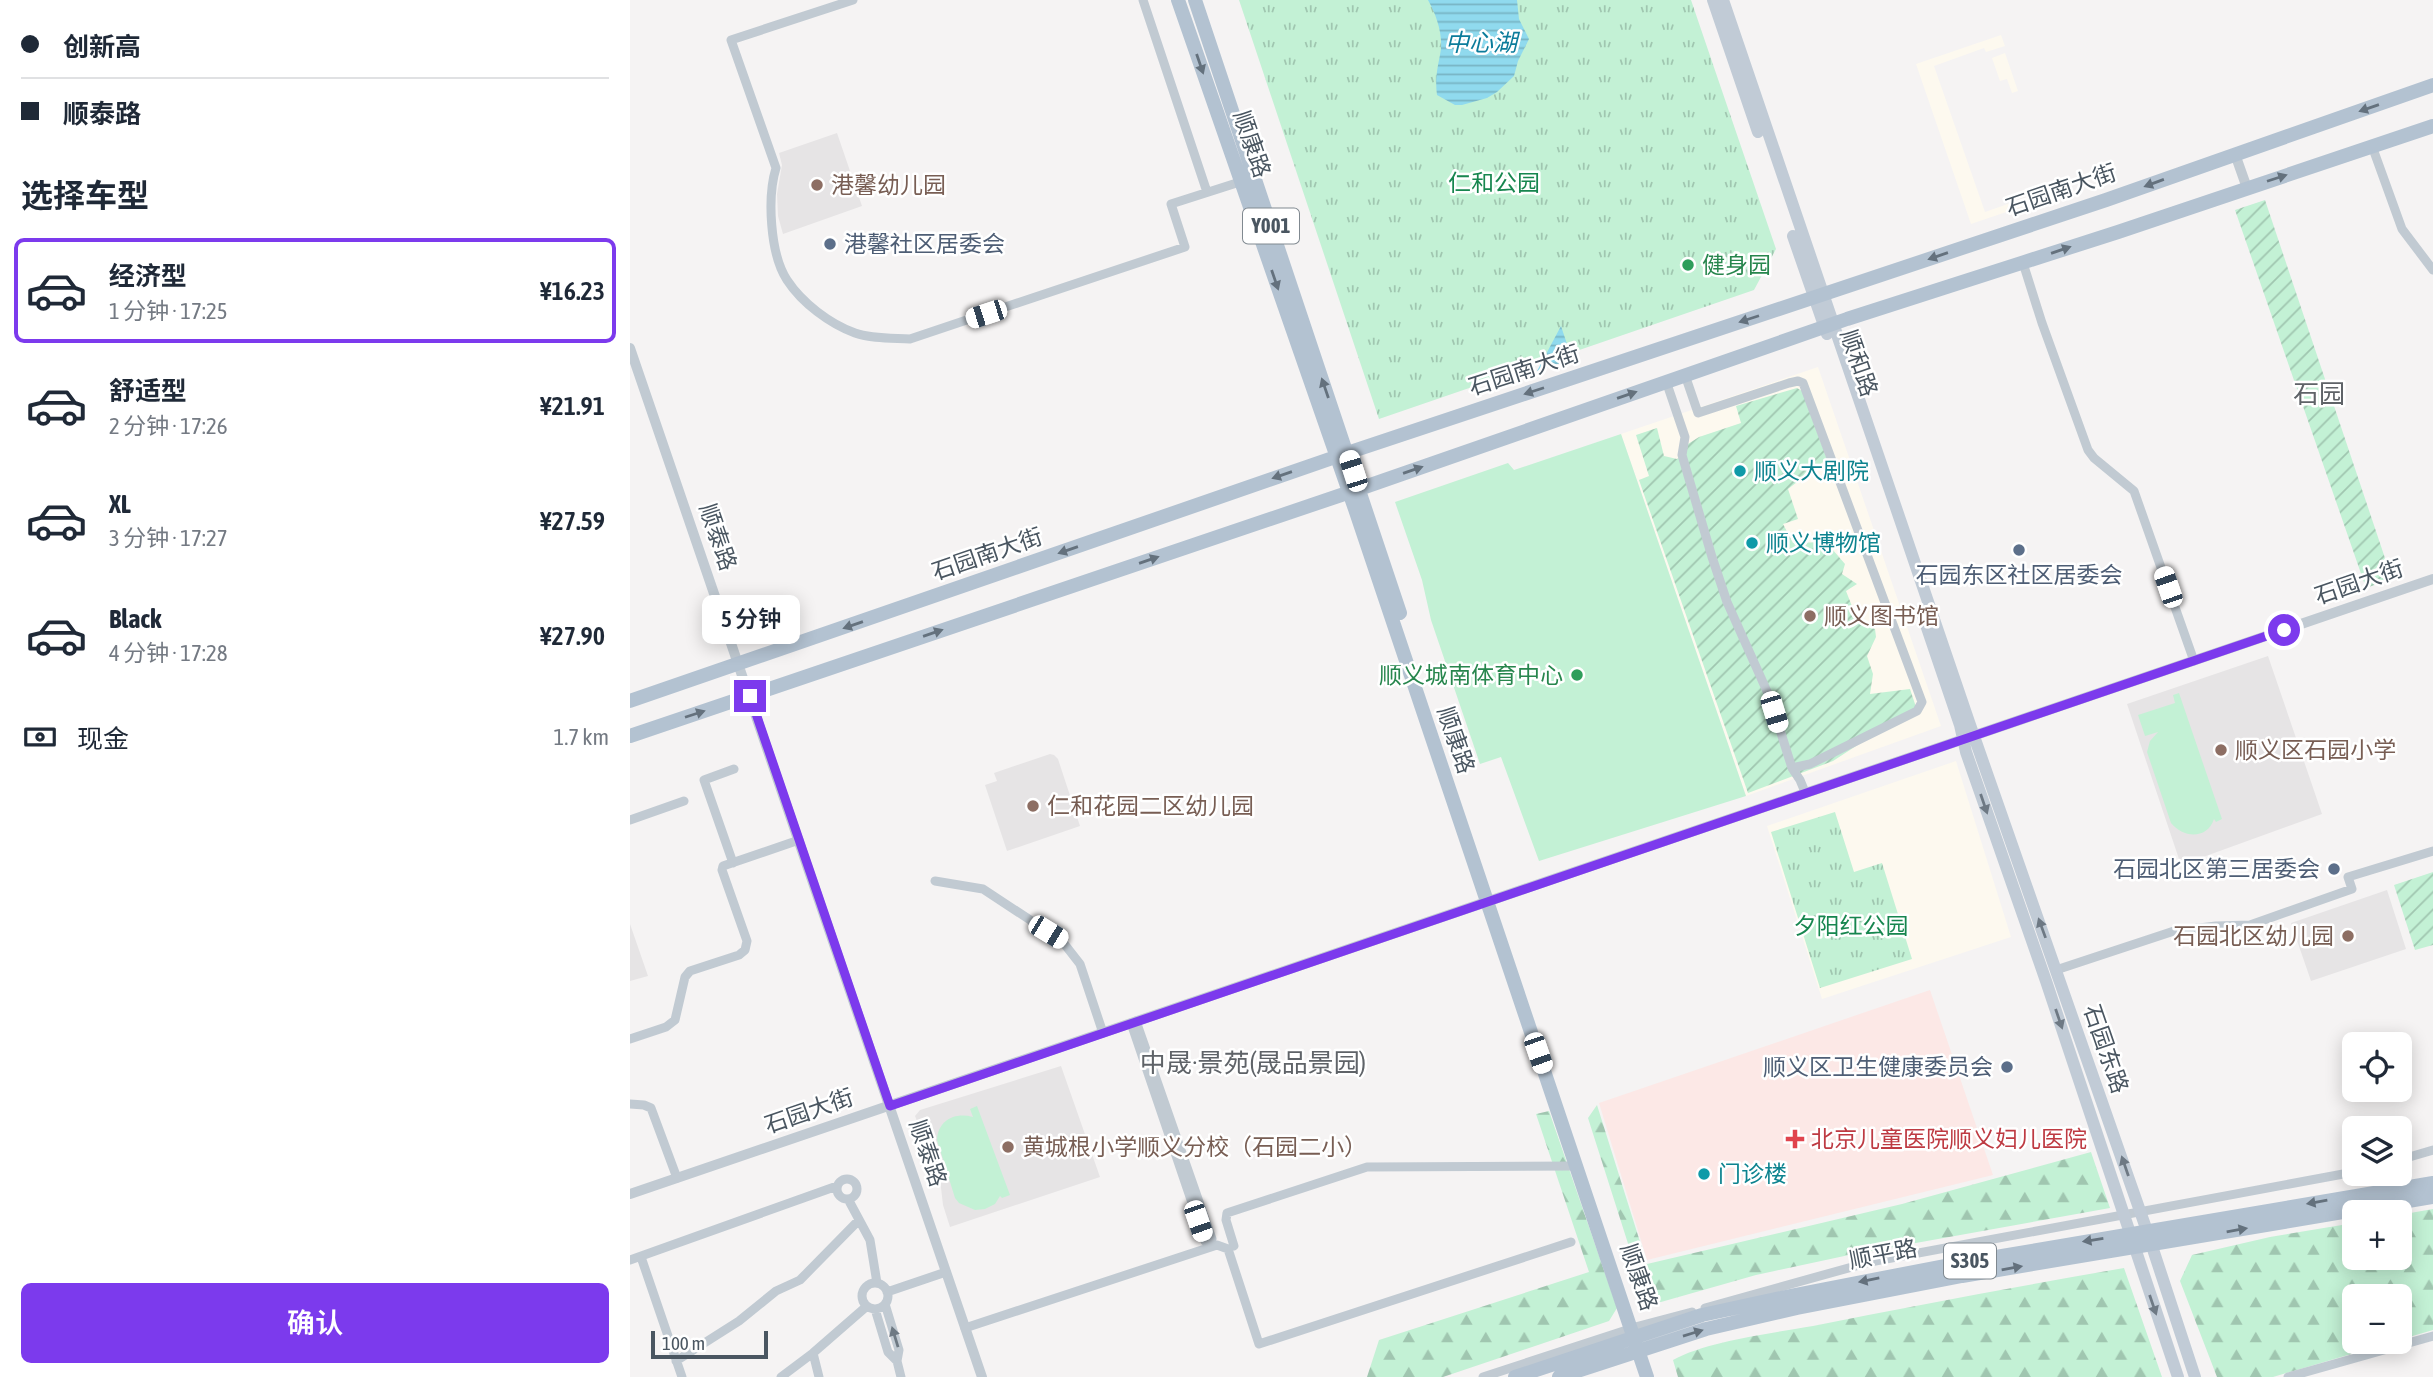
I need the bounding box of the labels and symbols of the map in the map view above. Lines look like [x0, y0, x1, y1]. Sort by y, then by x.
water label: 中心湖 [1445, 29, 1521, 56]
one-way arrow [1195, 54, 1206, 75]
one-way arrow [2358, 103, 2379, 114]
street label: 顺康路 [1228, 107, 1276, 181]
street label: 石园南大街 [2002, 159, 2120, 221]
park label: 仁和公园 [1448, 170, 1540, 196]
place label: 港馨幼儿园 [831, 172, 946, 198]
one-way arrow [2266, 173, 2287, 183]
marker: 港馨幼儿园 [809, 177, 825, 193]
one-way arrow [2143, 177, 2164, 188]
road number: Y001 [1243, 208, 1299, 244]
place label: 港馨社区居委会 [844, 231, 1005, 257]
marker: 港馨社区居委会 [822, 236, 838, 252]
one-way arrow [2050, 244, 2071, 255]
one-way arrow [1928, 251, 1949, 262]
place label: 健身园 [1702, 252, 1771, 278]
marker: 健身园 [1680, 257, 1696, 273]
one-way arrow [1270, 269, 1280, 290]
car [963, 298, 1010, 330]
one-way arrow [1739, 314, 1760, 325]
street label: 顺和路 [1835, 326, 1883, 400]
street label: 石园南大街 [1465, 340, 1583, 400]
one-way arrow [1319, 377, 1330, 398]
district label: 石园 [2293, 379, 2345, 409]
one-way arrow [1523, 386, 1544, 396]
one-way arrow [1617, 389, 1638, 400]
car [1337, 448, 1370, 494]
place label: 顺义大剧院 [1754, 458, 1869, 484]
marker: 顺义大剧院 [1732, 463, 1748, 479]
one-way arrow [1402, 464, 1423, 475]
one-way arrow [1272, 470, 1293, 481]
street label: 顺泰路 [694, 500, 742, 574]
street label: 石园南大街 [928, 523, 1046, 585]
place label: 顺义博物馆 [1766, 530, 1881, 556]
marker: 顺义博物馆 [1744, 535, 1760, 551]
marker: 石园东区社区居委会 [2011, 542, 2027, 558]
one-way arrow [1057, 545, 1078, 556]
one-way arrow [1138, 554, 1159, 565]
street label: 石园大街 [2311, 555, 2407, 609]
place label: 石园东区社区居委会 [1916, 562, 2123, 588]
car [2152, 564, 2185, 610]
callout: 5 分钟 [701, 594, 799, 644]
place label: 顺义图书馆 [1824, 603, 1939, 629]
marker: 顺义图书馆 [1802, 608, 1818, 624]
route start [2268, 614, 2300, 646]
one-way arrow [842, 620, 863, 631]
one-way arrow [923, 628, 944, 638]
place label: 顺义城南体育中心 [1379, 662, 1563, 688]
marker: 顺义城南体育中心 [1569, 667, 1585, 683]
route end [734, 680, 766, 712]
car [1758, 689, 1791, 735]
street label: 顺康路 [1432, 703, 1480, 777]
one-way arrow [684, 709, 705, 719]
place label: 顺义区石园小学 [2235, 737, 2396, 763]
marker: 顺义区石园小学 [2213, 742, 2229, 758]
place label: 仁和花园二区幼儿园 [1047, 793, 1254, 819]
one-way arrow [1979, 794, 1990, 815]
marker: 仁和花园二区幼儿园 [1025, 798, 1041, 814]
place label: 石园北区第三居委会 [2113, 856, 2320, 882]
marker: 石园北区第三居委会 [2326, 861, 2342, 877]
car [1025, 912, 1072, 952]
park label: 夕阳红公园 [1794, 913, 1909, 939]
one-way arrow [2036, 918, 2047, 939]
place label: 石园北区幼儿园 [2173, 923, 2334, 949]
marker: 石园北区幼儿园 [2340, 928, 2356, 944]
street label: 石园东路 [2079, 1001, 2133, 1097]
one-way arrow [2054, 1009, 2065, 1030]
car [1522, 1030, 1555, 1076]
district label: 中晟·景苑(晟品景园) [1140, 1048, 1366, 1078]
place label: 顺义区卫生健康委员会 [1763, 1054, 1993, 1080]
marker: 顺义区卫生健康委员会 [1999, 1059, 2015, 1075]
street label: 石园大街 [761, 1084, 857, 1138]
street label: 顺泰路 [904, 1116, 952, 1190]
place label: 北京儿童医院顺义妇儿医院 [1811, 1126, 2087, 1152]
marker: 北京儿童医院顺义妇儿医院 [1785, 1129, 1805, 1149]
place label: 黄城根小学顺义分校（石园二小） [1022, 1134, 1367, 1160]
marker: 黄城根小学顺义分校（石园二小） [1000, 1139, 1016, 1155]
one-way arrow [2119, 1156, 2130, 1177]
place label: 门诊楼 [1718, 1161, 1787, 1187]
marker: 门诊楼 [1696, 1166, 1712, 1182]
one-way arrow [2306, 1197, 2328, 1208]
car [1182, 1198, 1215, 1244]
one-way arrow [2226, 1224, 2248, 1235]
street label: 顺平路 [1847, 1235, 1919, 1273]
one-way arrow [2082, 1235, 2104, 1246]
street label: 顺康路 [1615, 1240, 1663, 1314]
road number: S305 [1944, 1244, 1996, 1278]
one-way arrow [2001, 1262, 2023, 1273]
one-way arrow [1858, 1275, 1880, 1286]
one-way arrow [2148, 1294, 2159, 1315]
one-way arrow [890, 1326, 900, 1347]
one-way arrow [1683, 1327, 1704, 1337]
scale bar [651, 1328, 768, 1360]

